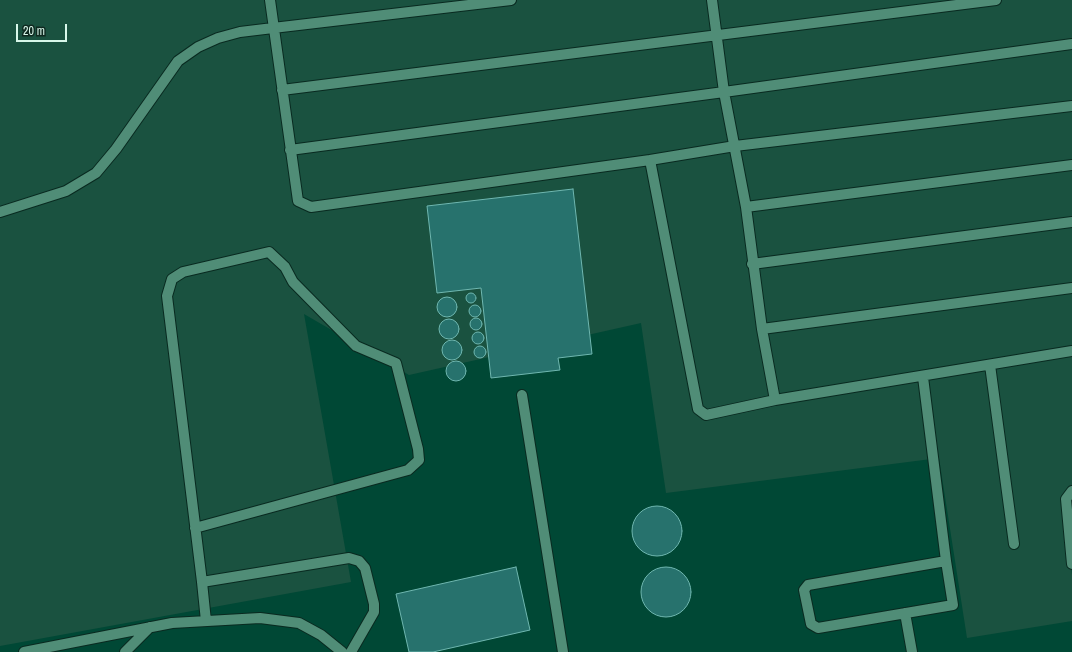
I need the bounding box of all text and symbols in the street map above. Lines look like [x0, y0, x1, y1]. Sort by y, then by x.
scale bar [18, 16, 69, 42]
text: 20 m [23, 23, 45, 39]

